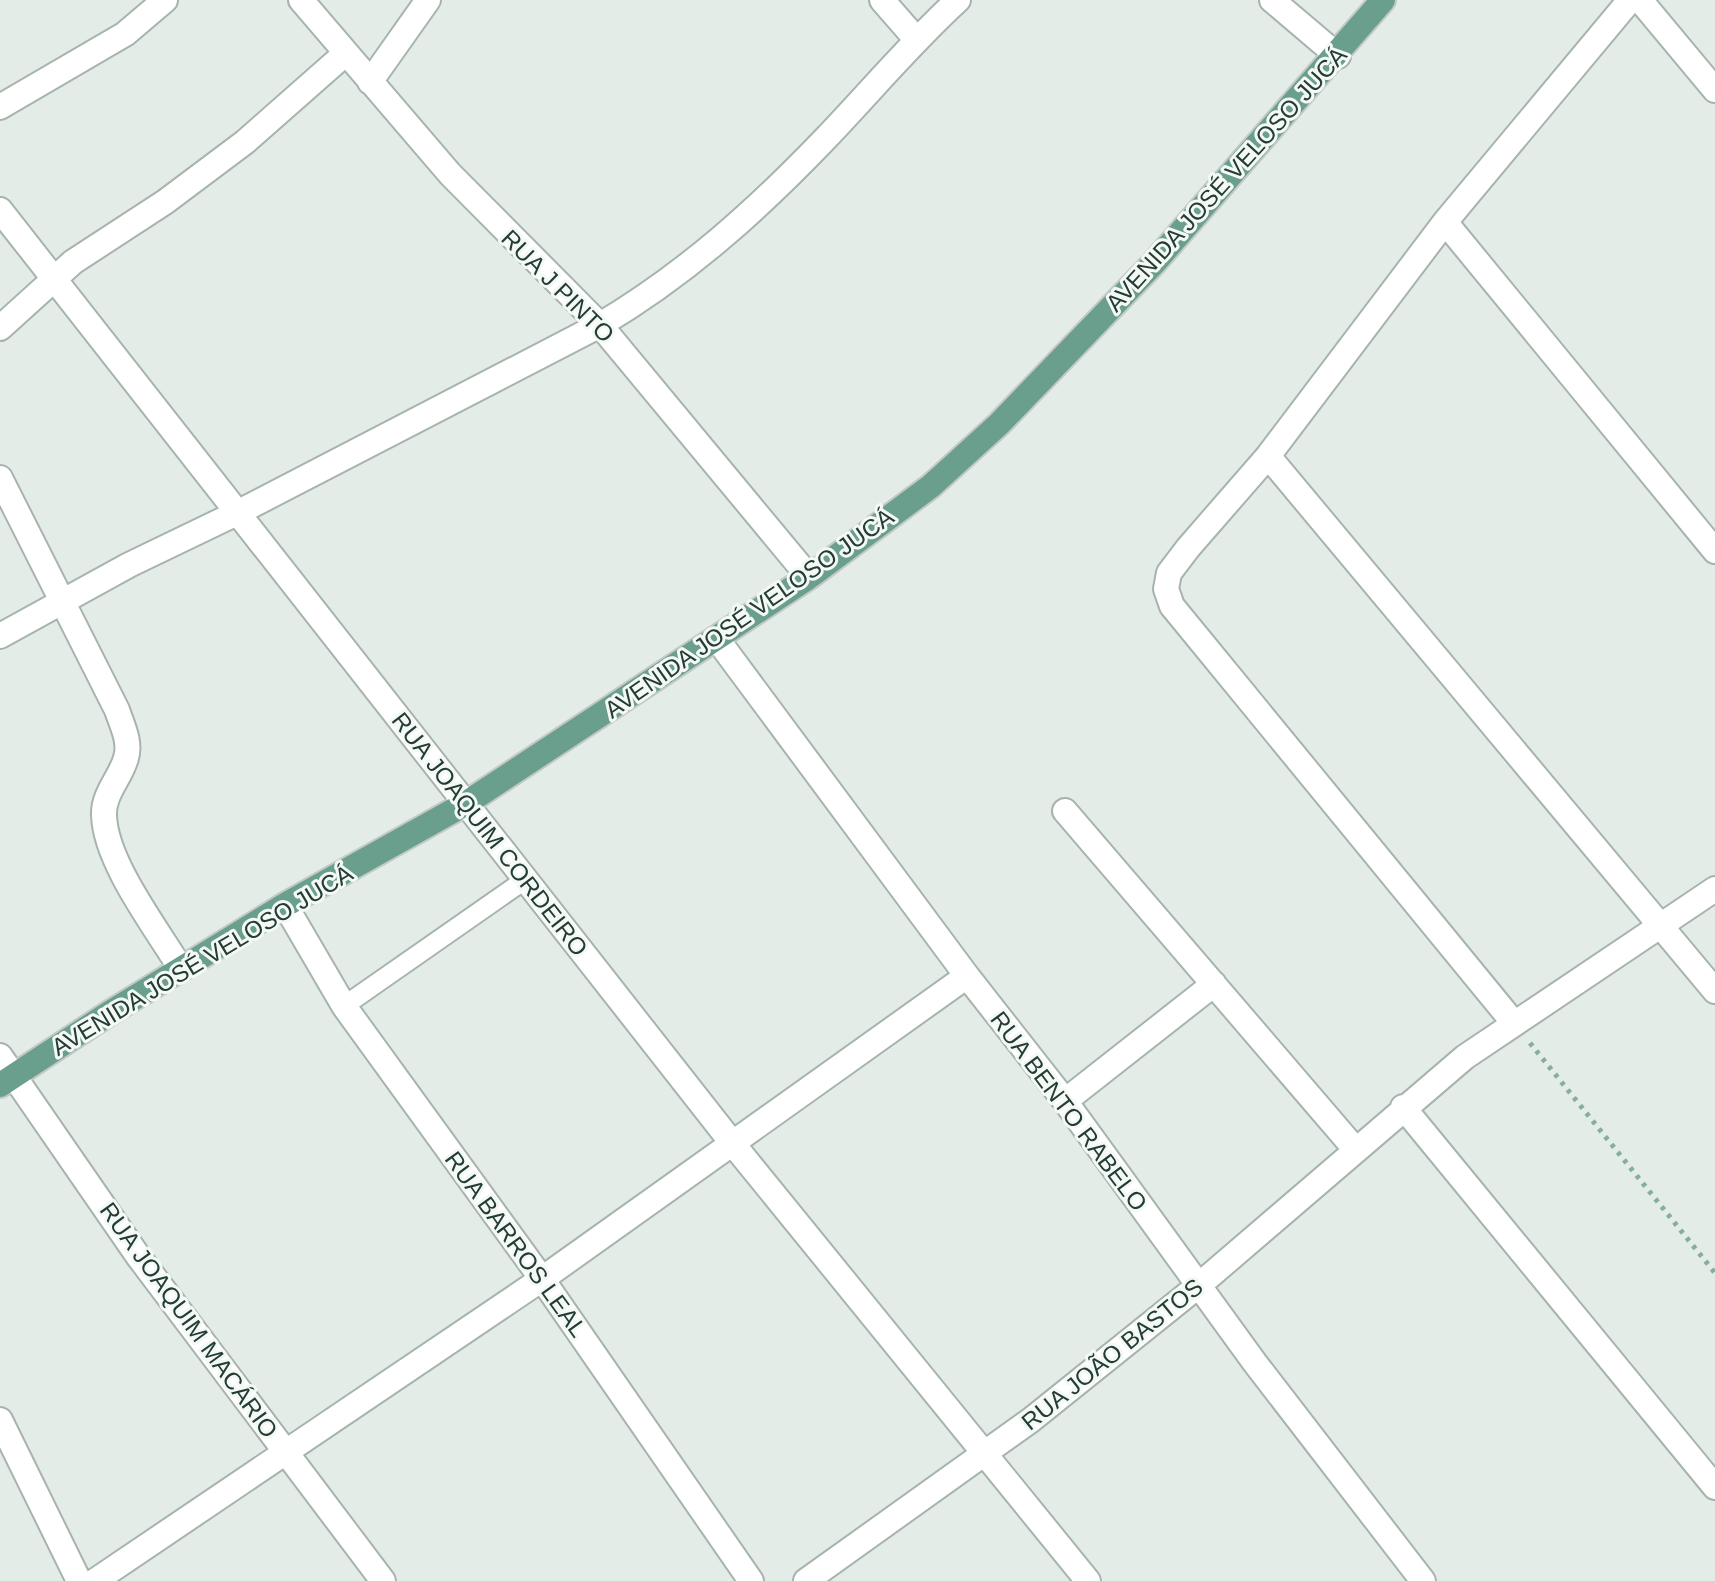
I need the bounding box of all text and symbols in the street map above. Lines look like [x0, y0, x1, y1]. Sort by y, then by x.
street label: AVENIDA JOSÉ VELOSO JUCÁ [1100, 41, 1352, 317]
street label: RUA J PINTO [496, 224, 620, 348]
street label: AVENIDA JOSÉ VELOSO JUCÁ [599, 503, 899, 723]
street label: RUA JOAQUIM CORDEIRO [387, 707, 593, 961]
street label: AVENIDA JOSÉ VELOSO JUCÁ [47, 859, 357, 1061]
street label: RUA BENTO RABELO [985, 1006, 1153, 1216]
street label: RUA BARROS LEAL [440, 1146, 592, 1342]
street label: RUA JOAQUIM MACÁRIO [95, 1197, 283, 1443]
street label: RUA JOÃO BASTOS [1016, 1273, 1208, 1435]

